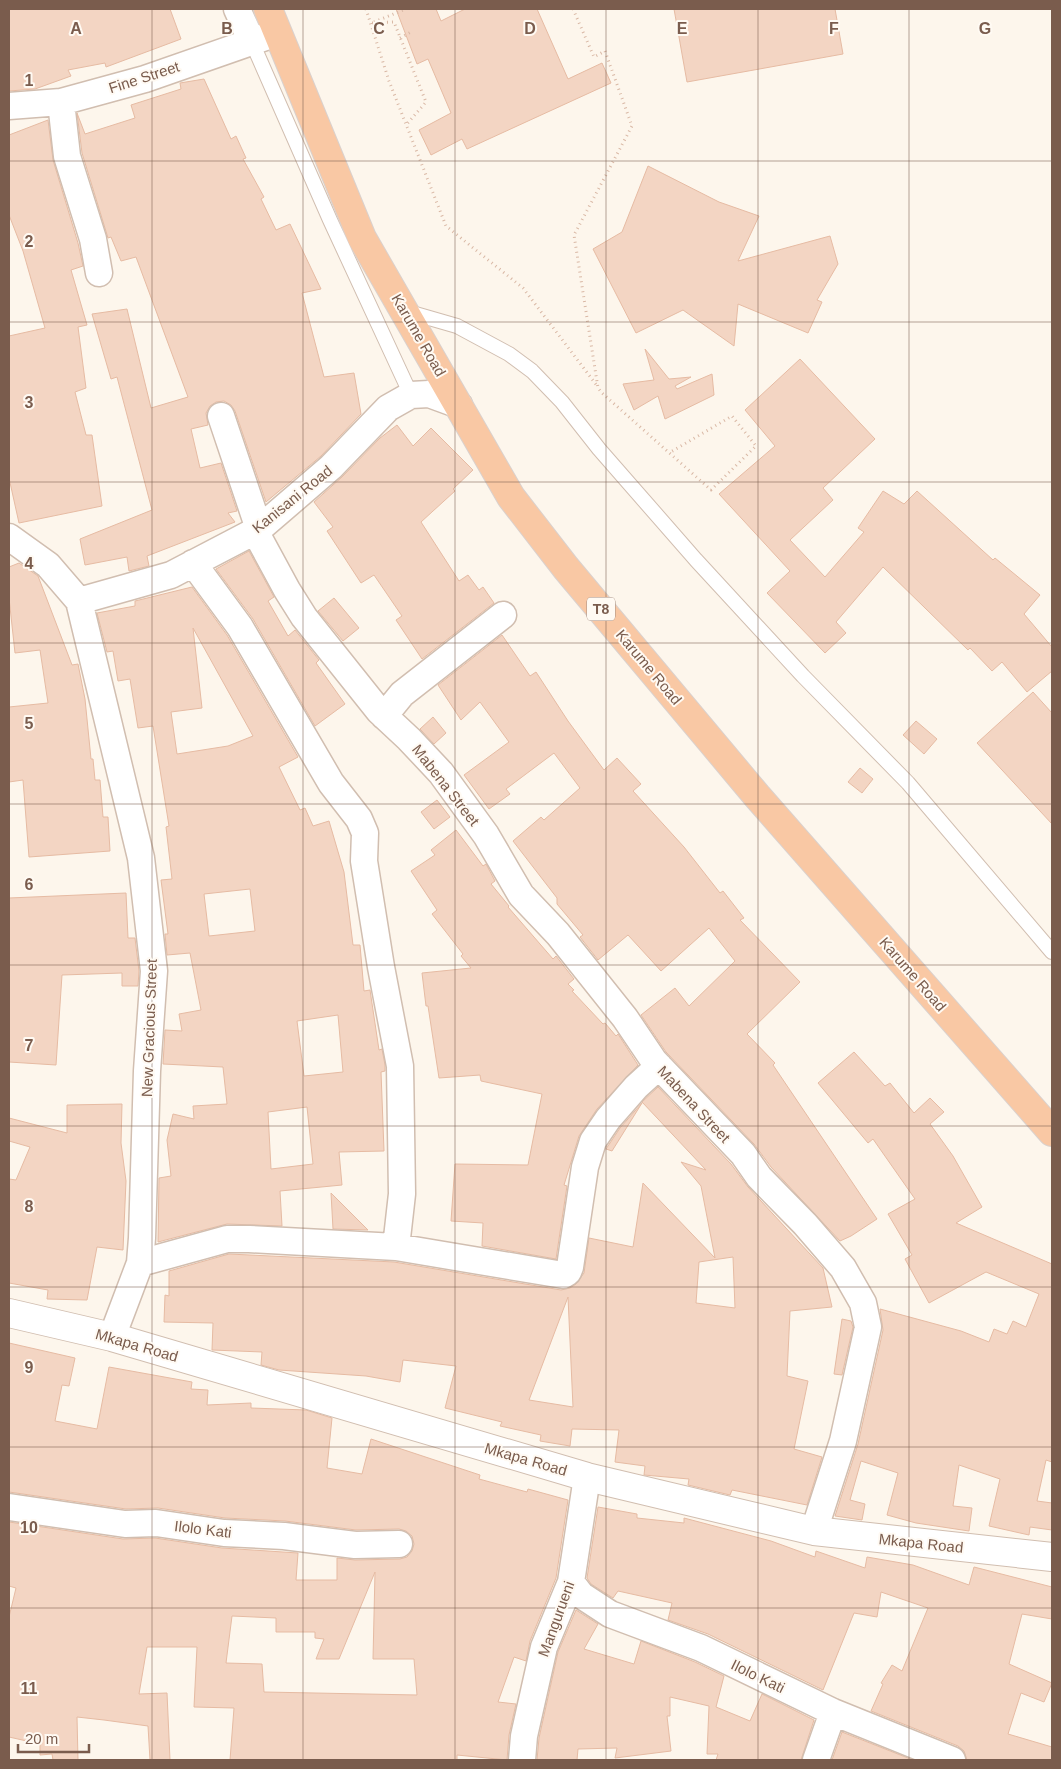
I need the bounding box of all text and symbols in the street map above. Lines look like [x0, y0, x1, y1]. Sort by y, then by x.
text: A [70, 20, 82, 37]
text: B [221, 20, 233, 37]
text: C [373, 20, 385, 37]
text: D [524, 20, 536, 37]
text: E [677, 20, 688, 37]
text: F [829, 20, 839, 37]
text: G [979, 20, 991, 37]
street label: Fine Street [106, 57, 182, 96]
text: 1 [25, 72, 34, 89]
text: 2 [25, 233, 34, 250]
street label: Karume Road [388, 291, 450, 379]
text: 3 [25, 394, 34, 411]
street label: Kanisani Road [249, 462, 335, 536]
text: 4 [25, 555, 34, 572]
road number: T8 [587, 598, 615, 620]
street label: Karume Road [613, 626, 685, 708]
text: 5 [25, 715, 34, 732]
street label: Mabena Street [409, 741, 483, 830]
text: 6 [25, 876, 34, 893]
street label: Karume Road [876, 933, 950, 1015]
street label: New Gracious Street [138, 958, 160, 1097]
text: 7 [25, 1037, 34, 1054]
street label: Mabena Street [654, 1062, 734, 1146]
text: 8 [25, 1198, 34, 1215]
street label: Mkapa Road [94, 1325, 180, 1365]
text: 9 [25, 1359, 34, 1376]
street label: Mkapa Road [483, 1439, 569, 1479]
street label: Ilolo Kati [173, 1517, 233, 1541]
text: 10 [20, 1519, 38, 1536]
street label: Mkapa Road [878, 1530, 964, 1556]
street label: Mangurueni [534, 1579, 578, 1659]
street label: Ilolo Kati [728, 1656, 788, 1696]
text: 11 [21, 1680, 38, 1697]
scale bar [18, 1722, 89, 1754]
text: 20 m [25, 1730, 58, 1747]

